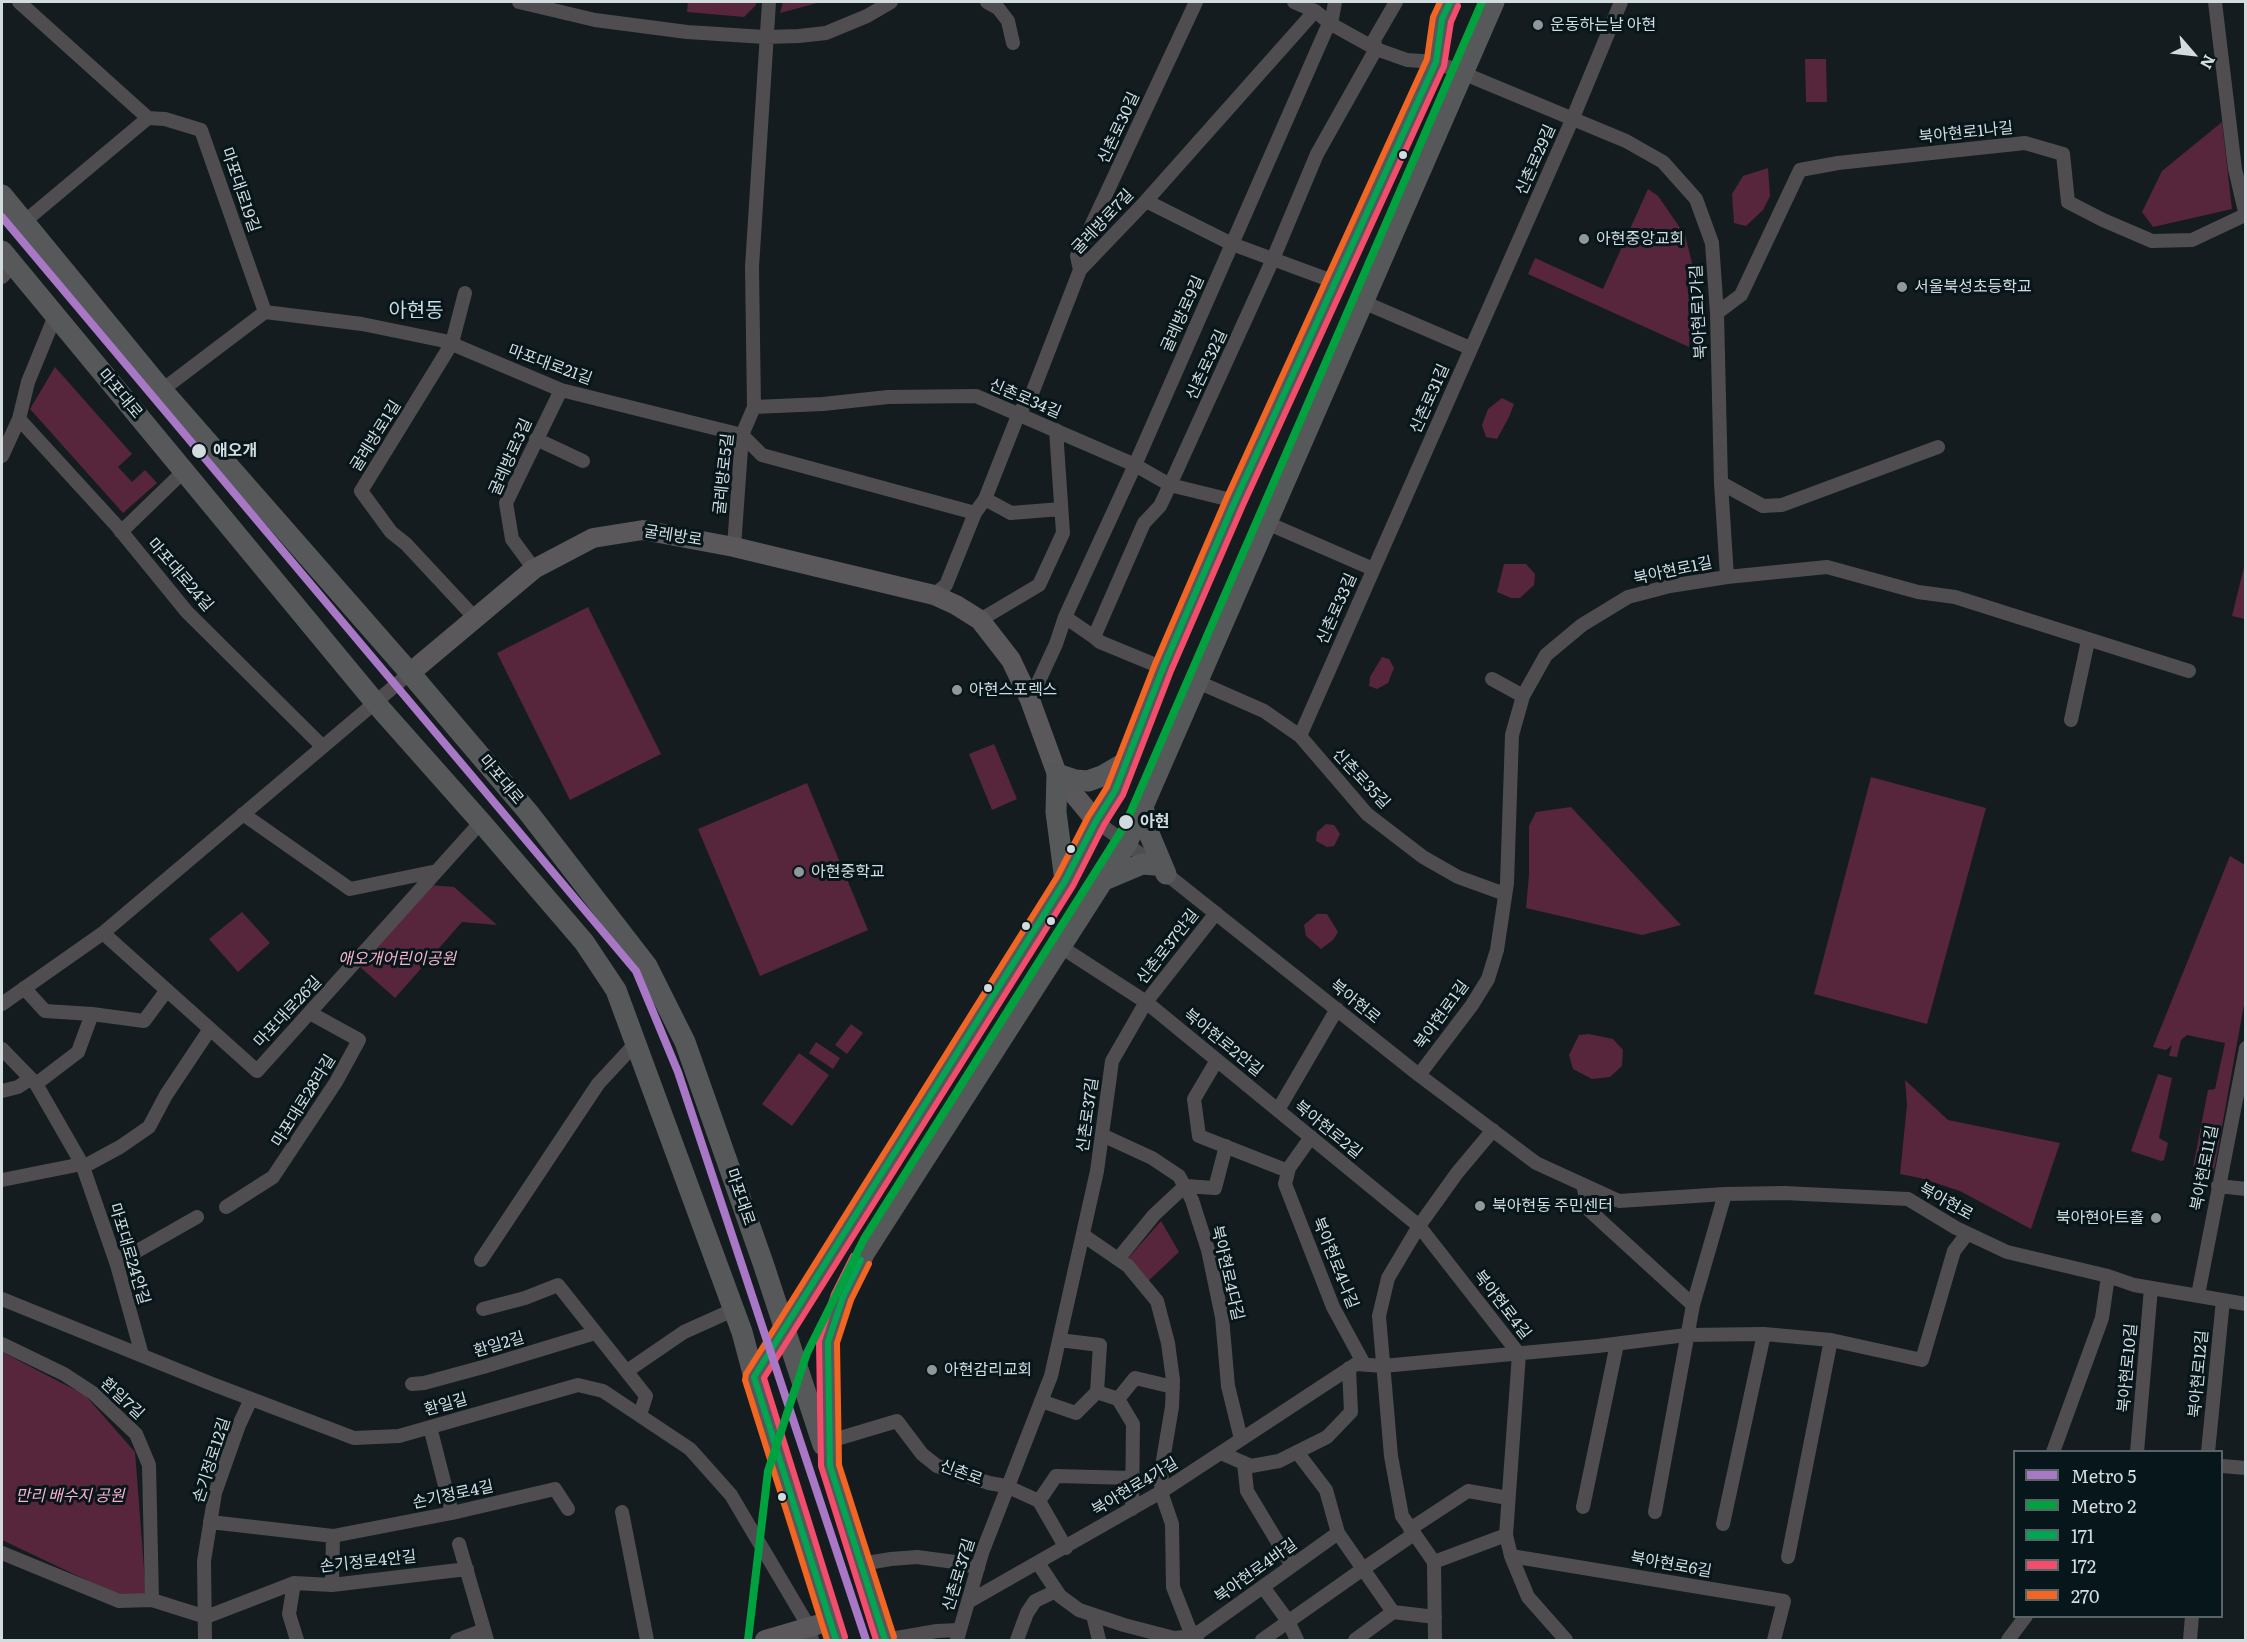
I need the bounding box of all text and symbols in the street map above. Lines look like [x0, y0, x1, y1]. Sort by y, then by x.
place label: 운동하는날 아현 [1550, 15, 1656, 35]
marker: 운동하는날 아현 [1531, 18, 1545, 32]
north arrow [2163, 24, 2223, 84]
text: N [2195, 51, 2223, 74]
street label: 신촌로30길 [1094, 89, 1144, 167]
street label: 북아현로1나길 [1918, 118, 2014, 148]
street label: 신촌로29길 [1512, 122, 1560, 198]
street label: 마포대로19길 [217, 145, 263, 235]
unlabelled marker [1397, 149, 1409, 161]
street label: 굴레방로7길 [1068, 186, 1138, 258]
place label: 아현중앙교회 [1596, 229, 1684, 249]
marker: 아현중앙교회 [1577, 232, 1591, 246]
street label: 북아현로1가길 [1687, 264, 1711, 360]
street label: 굴레방로9길 [1158, 273, 1208, 355]
place label: 서울북성초등학교 [1914, 277, 2032, 297]
marker: 서울북성초등학교 [1895, 280, 1909, 294]
district label: 아현동 [388, 299, 444, 323]
street label: 신촌로32길 [1182, 327, 1232, 403]
street label: 마포대로21길 [505, 341, 595, 389]
street label: 신촌로31길 [1406, 361, 1454, 437]
street label: 마포대로 [94, 365, 146, 423]
street label: 신촌로34길 [986, 375, 1064, 423]
street label: 굴레방로1길 [347, 397, 405, 475]
street label: 굴레방로3길 [485, 416, 537, 498]
street label: 굴레방로5길 [710, 432, 738, 516]
place label: 애오개 [213, 441, 257, 461]
marker: 애오개 [190, 442, 208, 460]
street label: 굴레방로 [642, 522, 704, 550]
street label: 마포대로24길 [143, 535, 217, 615]
street label: 북아현로1길 [1632, 553, 1714, 589]
street label: 신촌로33길 [1313, 570, 1361, 648]
place label: 아현스포렉스 [969, 680, 1057, 700]
marker: 아현스포렉스 [950, 683, 964, 697]
street label: 신촌로35길 [1328, 745, 1394, 813]
street label: 마포대로 [475, 751, 527, 809]
place label: 아현 [1140, 812, 1169, 832]
marker: 아현 [1117, 813, 1135, 831]
unlabelled marker [1065, 843, 1077, 855]
place label: 아현중학교 [811, 862, 885, 882]
marker: 아현중학교 [792, 865, 806, 879]
street label: 신촌로37안길 [1133, 906, 1203, 988]
unlabelled marker [1045, 915, 1057, 927]
unlabelled marker [1020, 920, 1032, 932]
park label: 애오개어린이공원 [338, 949, 456, 969]
street label: 마포대로26길 [250, 972, 326, 1052]
street label: 북아현로 [1326, 976, 1384, 1028]
street label: 북아현로1길 [1411, 977, 1473, 1053]
unlabelled marker [982, 982, 994, 994]
street label: 북아현로2안길 [1179, 1005, 1267, 1081]
street label: 마포대로28라길 [268, 1051, 340, 1151]
street label: 신촌로37길 [1073, 1076, 1103, 1154]
street label: 북아현로2길 [1290, 1097, 1366, 1163]
street label: 북아현로11길 [2187, 1124, 2223, 1212]
street label: 마포대로 [721, 1166, 759, 1228]
street label: 북아현로 [1916, 1179, 1976, 1225]
place label: 북아현동 주민센터 [1492, 1196, 1613, 1216]
marker: 북아현동 주민센터 [1473, 1199, 1487, 1213]
street label: 마포대로24안길 [104, 1201, 154, 1307]
place label: 북아현아트홀 [2056, 1208, 2144, 1228]
marker: 북아현아트홀 [2149, 1211, 2163, 1225]
street label: 북아현로4나길 [1308, 1214, 1362, 1312]
street label: 북아현로4다길 [1207, 1224, 1247, 1322]
street label: 북아현로4길 [1469, 1267, 1535, 1343]
street label: 북아현로10길 [2115, 1323, 2141, 1413]
street label: 환일2길 [471, 1328, 527, 1362]
street label: 북아현로12길 [2186, 1329, 2212, 1419]
place label: 아현감리교회 [944, 1360, 1032, 1380]
marker: 아현감리교회 [925, 1363, 939, 1377]
street label: 환일7길 [96, 1374, 148, 1424]
street label: 환일길 [422, 1390, 470, 1420]
street label: 손기정로12길 [189, 1415, 235, 1505]
legend [2013, 1450, 2223, 1618]
street label: 북아현로4가길 [1088, 1454, 1182, 1520]
street label: 신촌로 [937, 1456, 985, 1490]
text: Metro 5 [2071, 1462, 2136, 1489]
street label: 손기정로4길 [411, 1477, 495, 1513]
park label: 만리 배수지 공원 [15, 1486, 125, 1506]
unlabelled marker [776, 1491, 788, 1503]
text: Metro 2 [2071, 1492, 2136, 1519]
text: 171 [2071, 1522, 2094, 1549]
street label: 북아현로4바길 [1211, 1535, 1301, 1607]
street label: 신촌로37길 [939, 1536, 979, 1614]
street label: 손기정로4안길 [319, 1547, 417, 1577]
street label: 북아현로6길 [1629, 1548, 1713, 1582]
text: 172 [2071, 1552, 2096, 1579]
text: 270 [2071, 1582, 2099, 1609]

